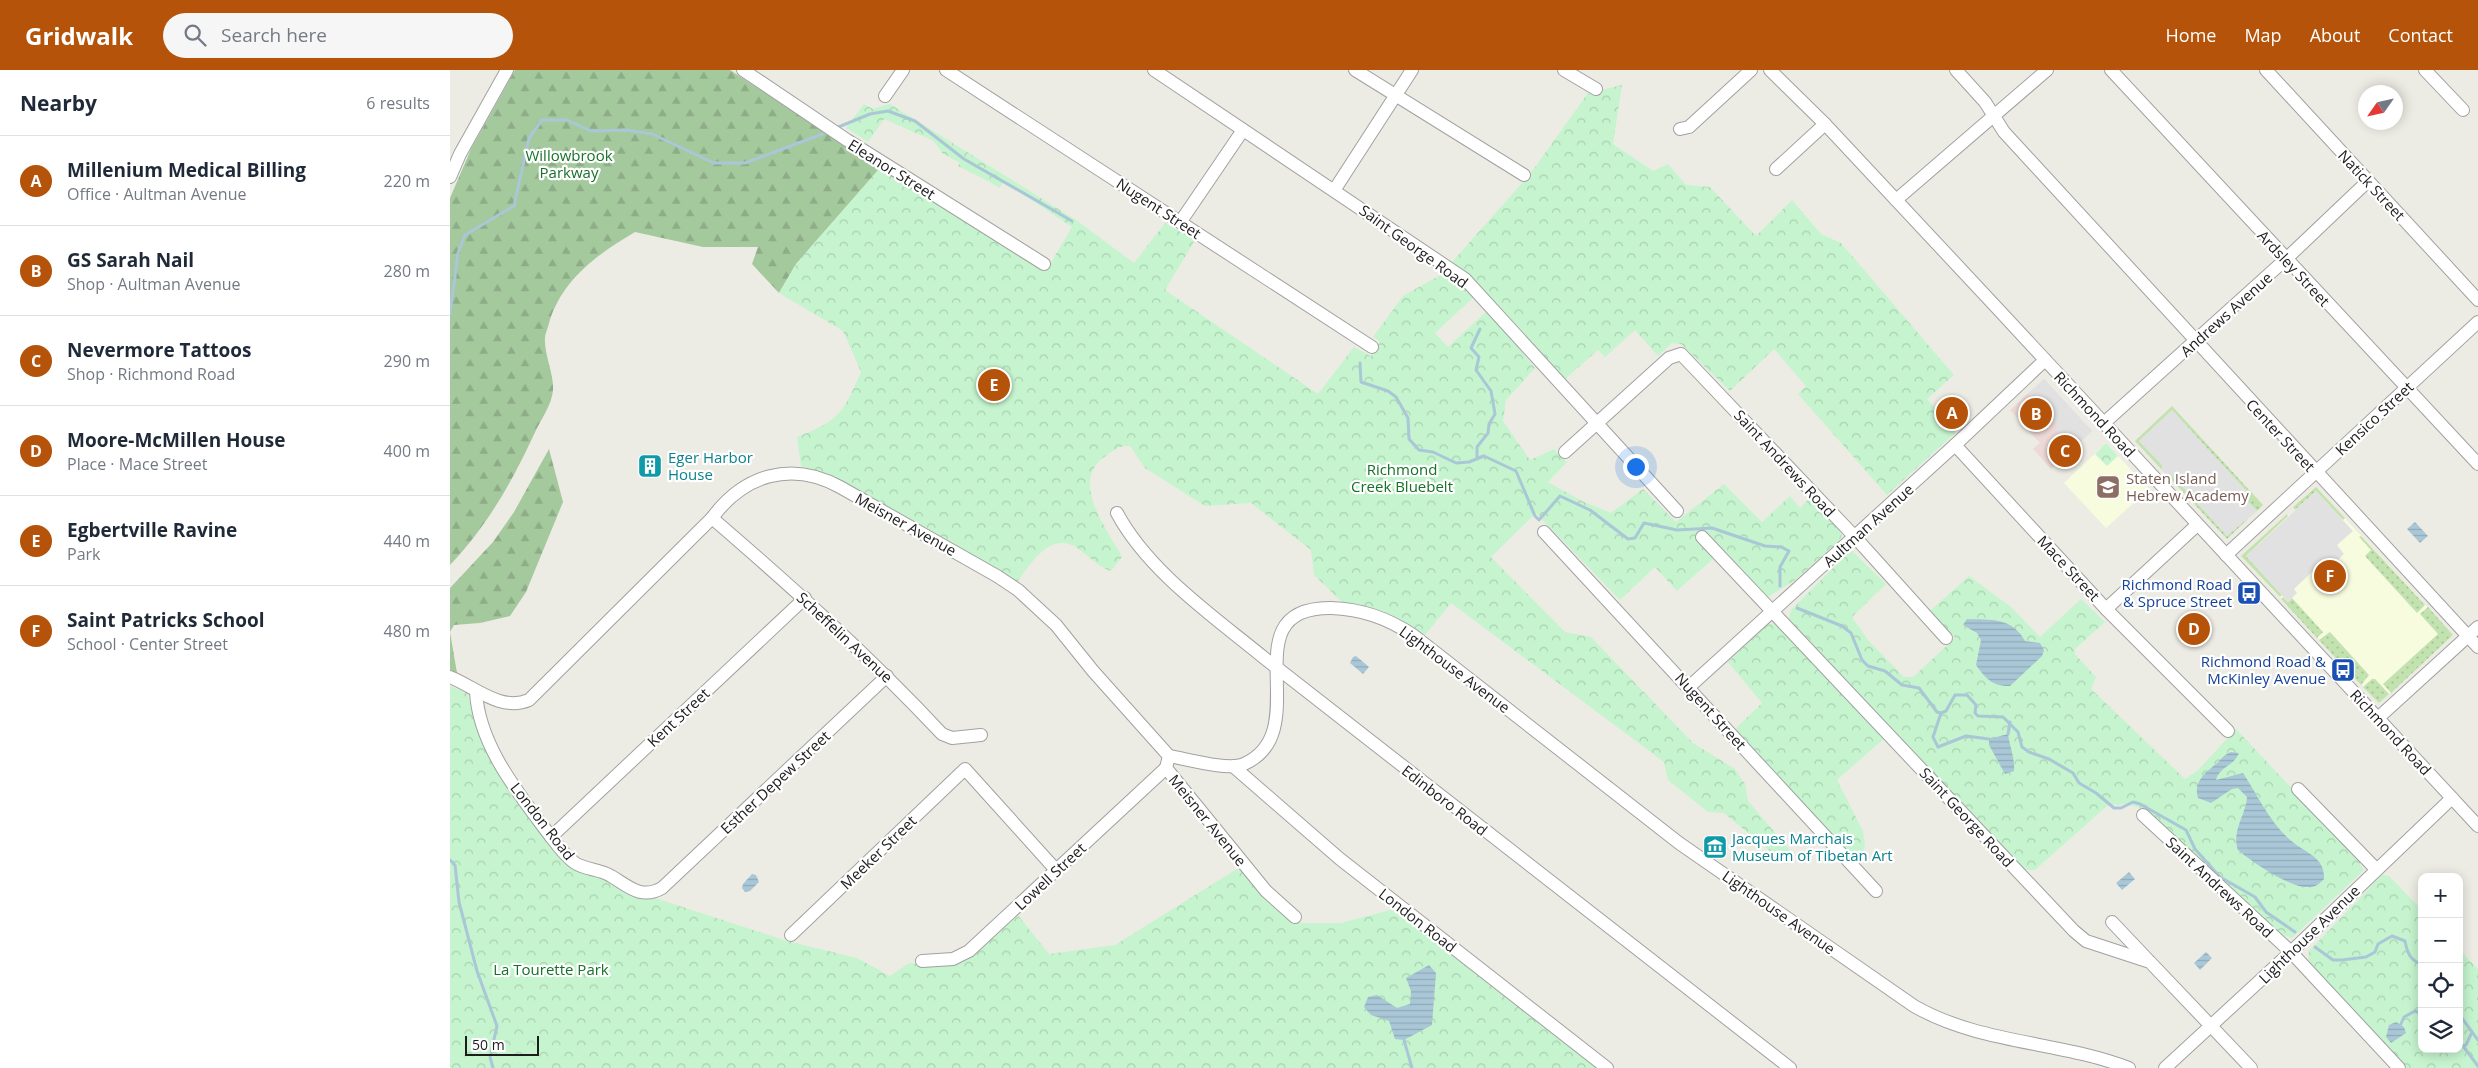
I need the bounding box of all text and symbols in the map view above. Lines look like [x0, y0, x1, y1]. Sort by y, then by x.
search box [163, 13, 513, 58]
text: Gridwalk [25, 19, 133, 52]
icon: search [181, 21, 209, 49]
text: Search here [221, 22, 327, 48]
text: Home [2166, 23, 2216, 47]
text: Map [2244, 23, 2282, 47]
text: About [2310, 23, 2360, 47]
text: Contact [2388, 23, 2453, 47]
north arrow [2358, 85, 2403, 130]
text: Nearby [20, 89, 97, 117]
text: 6 results [366, 92, 430, 114]
street label: Eleanor Street [845, 134, 939, 204]
park label: Willowbrook Parkway [525, 145, 613, 182]
street label: Natick Street [2334, 145, 2410, 225]
text: Millenium Medical Billing [67, 157, 306, 183]
text: A [30, 170, 42, 192]
text: 220 m [384, 170, 430, 192]
street label: Nugent Street [1113, 173, 1205, 243]
text: Office · Aultman Avenue [67, 183, 246, 205]
street label: Saint George Road [1356, 200, 1472, 292]
street label: Ardsley Street [2253, 226, 2335, 310]
text: GS Sarah Nail [67, 247, 194, 273]
text: B [31, 260, 41, 282]
text: 280 m [384, 260, 430, 282]
street label: Andrews Avenue [2176, 267, 2276, 361]
text: Shop · Aultman Avenue [67, 273, 241, 295]
text: Nevermore Tattoos [67, 337, 252, 363]
text: C [31, 350, 41, 372]
text: 290 m [384, 350, 430, 372]
text: Shop · Richmond Road [67, 363, 235, 385]
pin: E [978, 366, 1010, 404]
street label: Richmond Road [2050, 367, 2140, 461]
street label: Kensico Street [2331, 377, 2417, 459]
pin: A [1936, 394, 1968, 432]
street label: Center Street [2242, 394, 2320, 476]
pin: B [2020, 395, 2052, 433]
street label: Saint Andrews Road [1730, 405, 1840, 521]
text: Moore-McMillen House [67, 427, 286, 453]
pin: C [2049, 432, 2081, 470]
text: D [30, 440, 42, 462]
text: 400 m [384, 440, 430, 462]
place label: Eger Harbor House [668, 447, 753, 484]
text: Place · Mace Street [67, 453, 208, 475]
building icon: Eger Harbor House [637, 453, 663, 479]
your location [1623, 454, 1649, 480]
park label: Richmond Creek Bluebelt [1351, 459, 1453, 496]
place label: Staten Island Hebrew Academy [2126, 468, 2249, 505]
school or university icon: Staten Island Hebrew Academy [2095, 474, 2121, 500]
street label: Aultman Avenue [1818, 479, 1918, 571]
street label: Meisner Avenue [852, 488, 960, 560]
text: Egbertville Ravine [67, 517, 237, 543]
text: E [32, 530, 40, 552]
text: 440 m [384, 530, 430, 552]
street label: Mace Street [2033, 531, 2105, 605]
text: Park [67, 543, 100, 565]
pin: F [2314, 557, 2346, 595]
place label: Richmond Road & Spruce Street [2122, 574, 2232, 611]
bus stop icon: Richmond Road & Spruce Street [2236, 580, 2262, 606]
street label: Scheffelin Avenue [793, 587, 897, 687]
text: Saint Patricks School [67, 607, 264, 633]
pin: D [2178, 610, 2210, 648]
text: F [32, 620, 40, 642]
text: 480 m [384, 620, 430, 642]
street label: Lighthouse Avenue [1396, 621, 1514, 717]
text: School · Center Street [67, 633, 228, 655]
place label: Richmond Road & McKinley Avenue [2201, 651, 2326, 688]
bus stop icon: Richmond Road & McKinley Avenue [2330, 657, 2356, 683]
street label: Nugent Street [1671, 668, 1751, 754]
street label: Kent Street [643, 683, 713, 751]
street label: Richmond Road [2346, 685, 2436, 779]
street label: Esther Depew Street [716, 726, 834, 838]
street label: Edinboro Road [1398, 760, 1492, 840]
street label: Saint George Road [1916, 763, 2018, 871]
street label: Meisner Avenue [1165, 770, 1251, 870]
street label: London Road [506, 778, 580, 864]
street label: Meeker Street [836, 811, 920, 893]
place label: Jacques Marchais Museum of Tibetan Art [1730, 828, 1893, 865]
street label: Saint Andrews Road [2162, 832, 2278, 942]
museum icon: Jacques Marchais Museum of Tibetan Art [1702, 834, 1728, 860]
street label: Lowell Street [1010, 838, 1090, 914]
street label: Lighthouse Avenue [1719, 866, 1839, 958]
map controls [2418, 873, 2463, 1053]
button: + [2418, 873, 2463, 918]
street label: Lighthouse Avenue [2254, 880, 2364, 988]
street label: London Road [1375, 883, 1461, 957]
button: − [2418, 918, 2463, 963]
park label: La Tourette Park [493, 959, 609, 979]
button: locate [2418, 963, 2463, 1008]
button: layers [2418, 1008, 2463, 1053]
scale bar [465, 1033, 539, 1056]
text: 50 m [472, 1035, 505, 1054]

